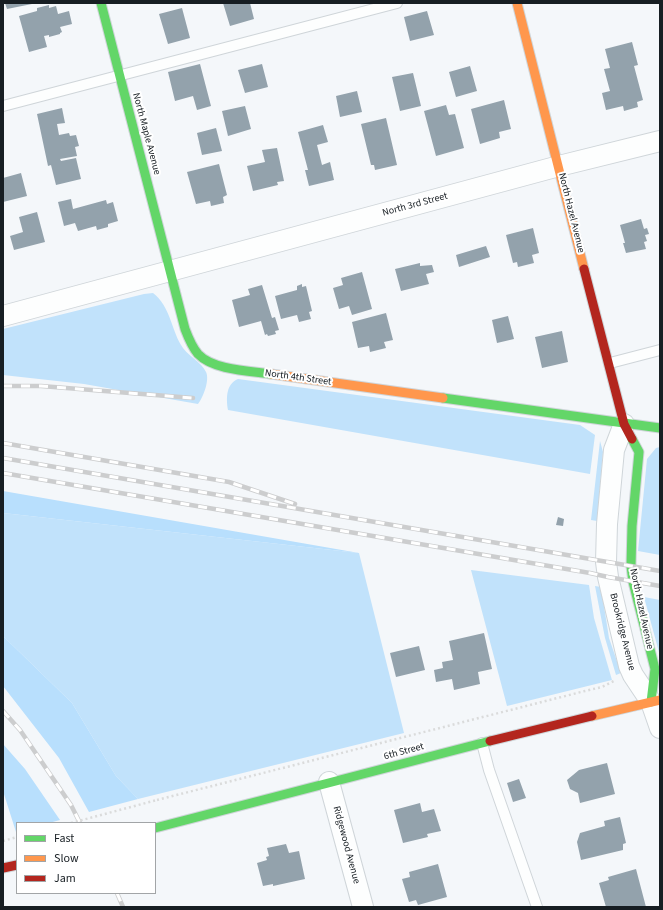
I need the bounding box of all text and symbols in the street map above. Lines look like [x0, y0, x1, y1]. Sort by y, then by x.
street label: North Maple Avenue [129, 92, 163, 176]
street label: North Hazel Avenue [555, 172, 587, 254]
street label: North 3rd Street [381, 191, 449, 219]
street label: North 4th Street [264, 367, 332, 389]
street label: North Hazel Avenue [627, 568, 655, 650]
street label: Brookridge Avenue [607, 592, 637, 672]
street label: 6th Street [383, 741, 425, 763]
street label: Ridgewood Avenue [330, 805, 362, 885]
legend [16, 822, 156, 894]
text: Fast [54, 830, 74, 847]
text: Slow [54, 850, 79, 867]
text: Jam [54, 870, 76, 887]

